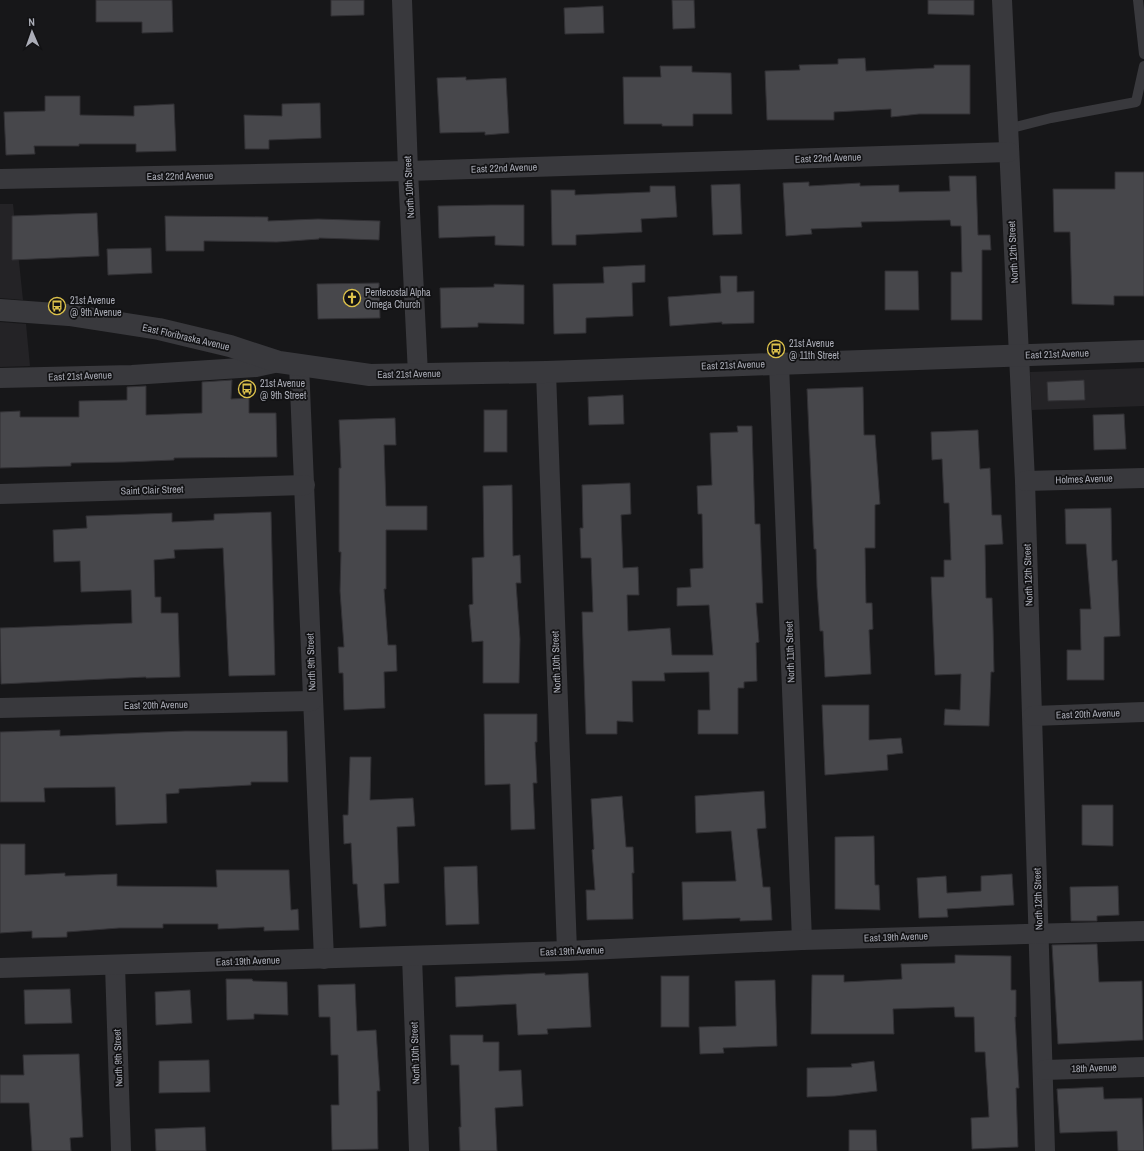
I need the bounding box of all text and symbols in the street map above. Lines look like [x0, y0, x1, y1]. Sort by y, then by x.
north arrow [12, 12, 52, 52]
text: N [28, 15, 35, 29]
street label: East 22nd Avenue [795, 150, 862, 166]
street label: North 10th Street [401, 155, 417, 219]
street label: East 22nd Avenue [471, 160, 538, 176]
street label: East 22nd Avenue [147, 169, 214, 183]
street label: North 12th Street [1005, 220, 1021, 284]
place label: Pentecostal Alpha Omega Church [365, 286, 431, 311]
church icon: Pentecostal Alpha Omega Church [342, 288, 362, 308]
place label: 21st Avenue @ 9th Avenue [70, 294, 122, 319]
bus stop icon: 21st Avenue @ 9th Avenue [47, 296, 67, 316]
street label: East Floribraska Avenue [141, 321, 231, 353]
place label: 21st Avenue @ 11th Street [789, 337, 840, 362]
bus stop icon: 21st Avenue @ 11th Street [766, 339, 786, 359]
street label: East 21st Avenue [1025, 346, 1089, 362]
street label: East 21st Avenue [701, 357, 765, 373]
street label: East 21st Avenue [377, 367, 441, 381]
street label: East 21st Avenue [48, 368, 112, 384]
place label: 21st Avenue @ 9th Street [260, 377, 307, 402]
bus stop icon: 21st Avenue @ 9th Street [237, 379, 257, 399]
street label: Holmes Avenue [1055, 471, 1113, 486]
street label: Saint Clair Street [120, 482, 184, 498]
street label: North 12th Street [1020, 543, 1036, 606]
street label: North 11th Street [782, 620, 798, 683]
street label: North 10th Street [548, 630, 564, 693]
street label: North 9th Street [303, 632, 319, 691]
street label: East 20th Avenue [124, 698, 189, 712]
street label: East 20th Avenue [1056, 706, 1121, 722]
street label: North 12th Street [1030, 867, 1046, 930]
street label: East 19th Avenue [864, 929, 929, 945]
street label: East 19th Avenue [540, 943, 605, 959]
street label: East 19th Avenue [216, 953, 281, 969]
street label: North 10th Street [407, 1021, 423, 1084]
street label: North 9th Street [110, 1028, 126, 1087]
street label: 18th Avenue [1071, 1061, 1117, 1075]

